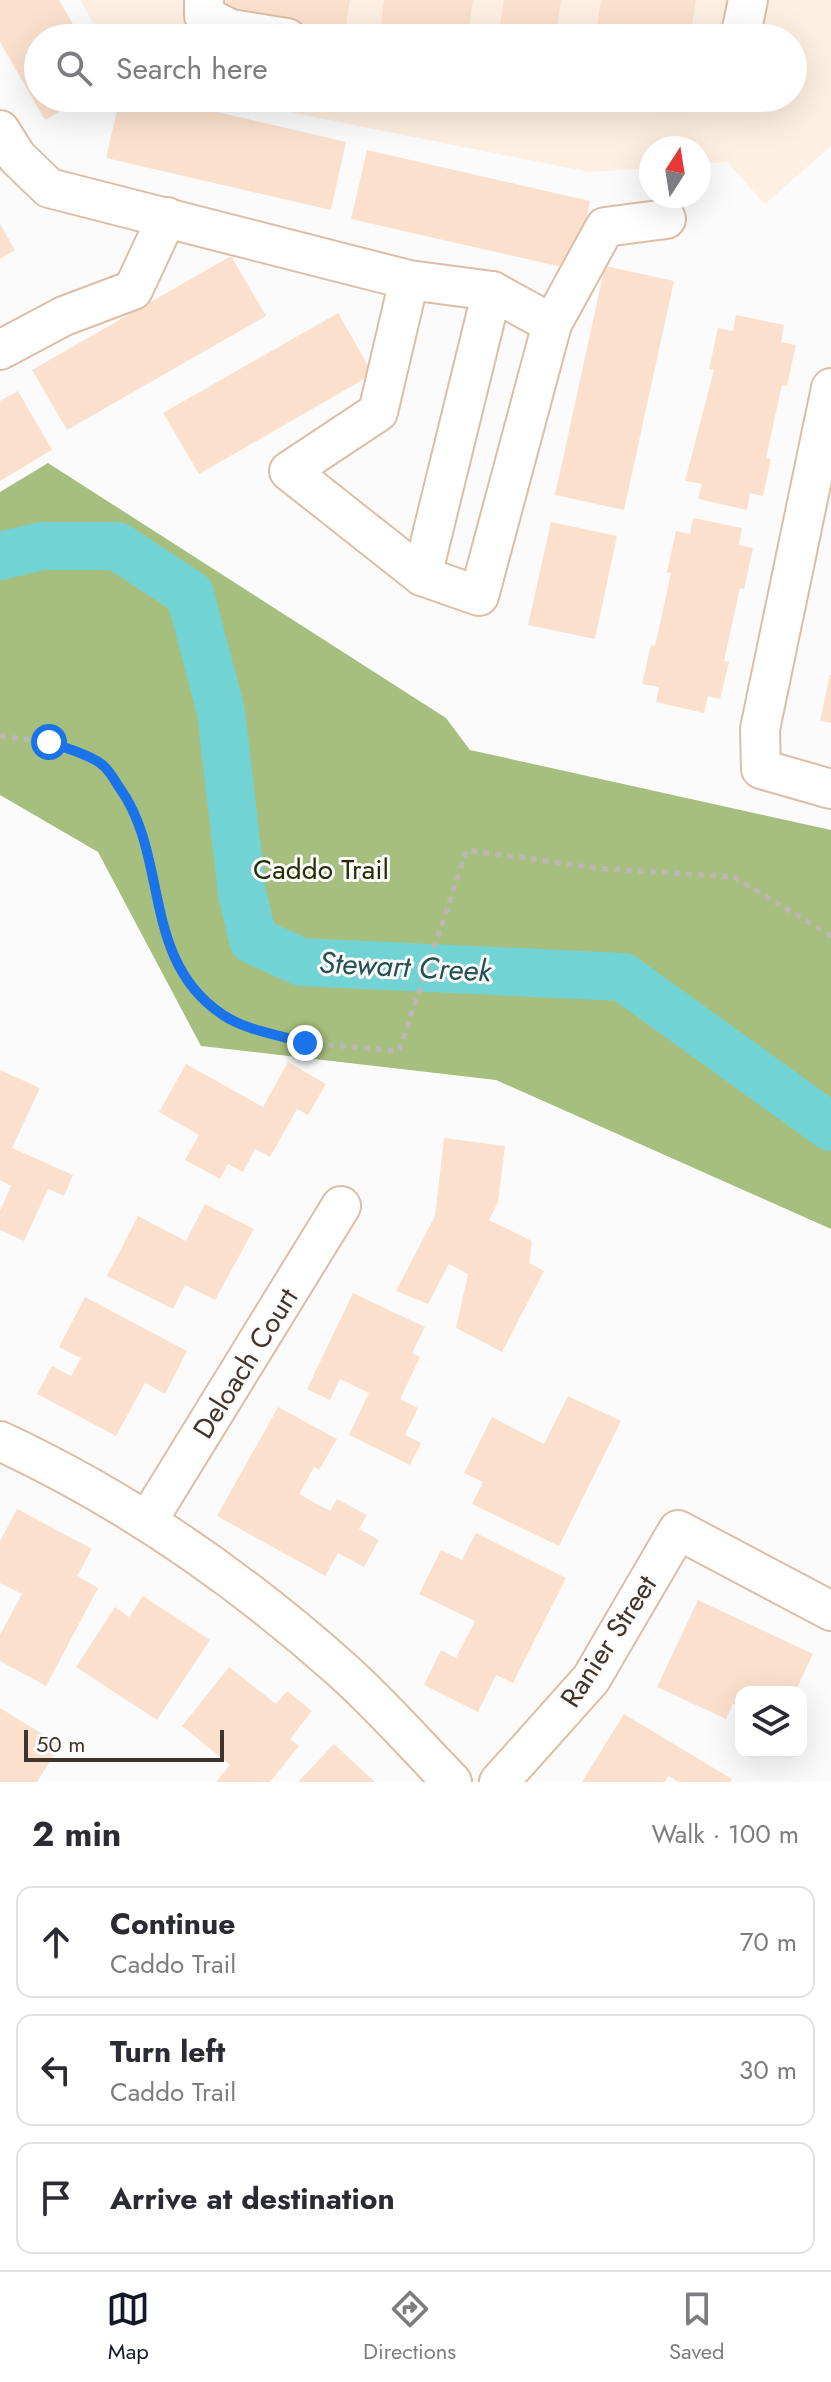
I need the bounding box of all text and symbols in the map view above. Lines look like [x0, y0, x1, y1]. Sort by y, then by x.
search box [24, 24, 807, 112]
icon: search [52, 46, 96, 90]
text: Search here [116, 47, 268, 90]
north arrow [639, 136, 711, 208]
route start [31, 724, 67, 760]
park label: Caddo Trail [253, 849, 389, 890]
water label: Stewart Creek [318, 941, 493, 993]
route end [287, 1025, 323, 1061]
street label: Deloach Court [183, 1280, 308, 1446]
street label: Ranier Street [550, 1567, 667, 1715]
map controls [735, 1686, 807, 1758]
button: layers [735, 1686, 807, 1758]
scale bar [24, 1726, 224, 1762]
text: 50 m [36, 1728, 85, 1760]
text: 2 min [32, 1810, 121, 1859]
text: Walk · 100 m [652, 1815, 799, 1853]
text: Continue [110, 1902, 236, 1945]
icon: ahead [34, 1920, 78, 1964]
text: 70 m [740, 1923, 797, 1961]
text: Caddo Trail [110, 1945, 236, 1983]
text: Turn left [110, 2030, 225, 2073]
icon: left [34, 2048, 78, 2092]
text: 30 m [739, 2051, 797, 2089]
text: Caddo Trail [110, 2073, 236, 2111]
icon: arrive [34, 2176, 78, 2220]
text: Arrive at destination [110, 2177, 395, 2220]
tab: Map [106, 2287, 150, 2367]
tab: Directions [363, 2287, 456, 2367]
tab: Saved [669, 2287, 725, 2367]

